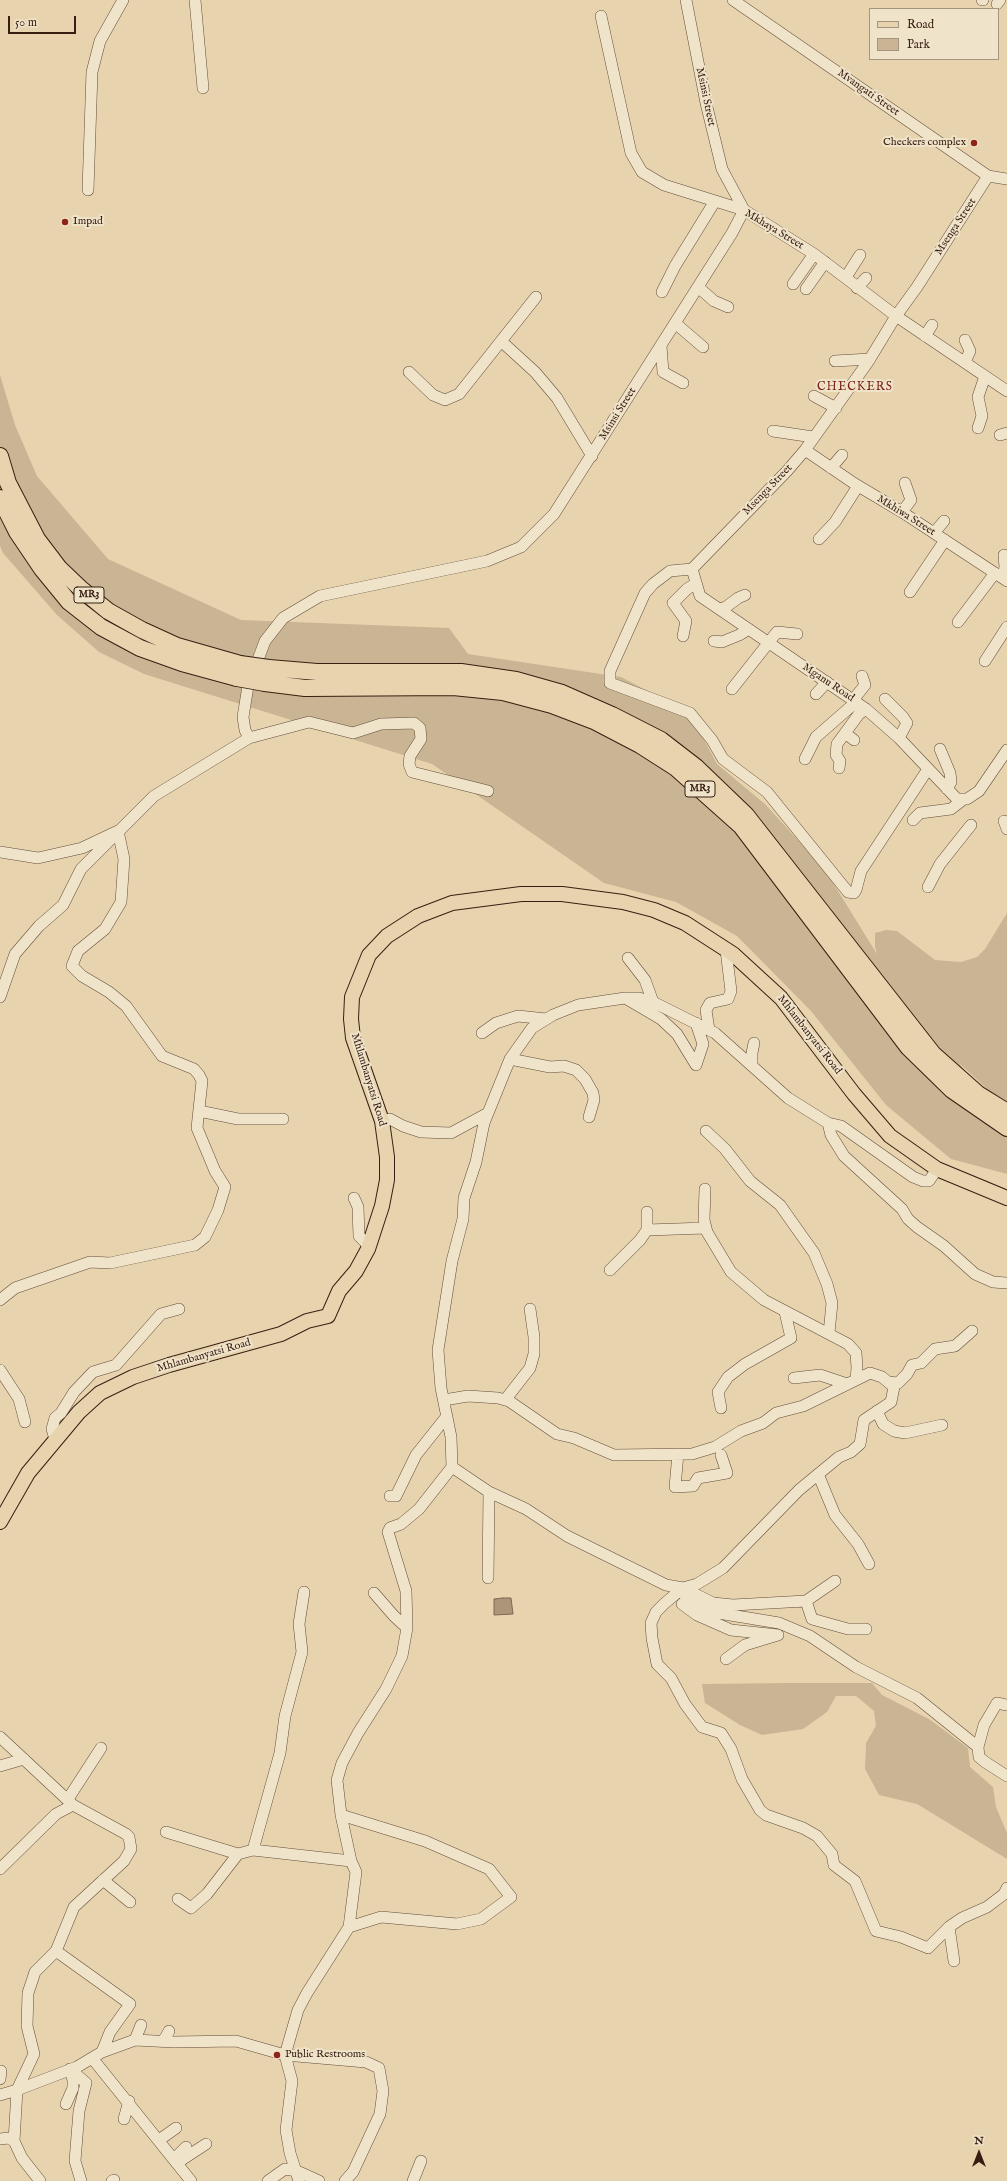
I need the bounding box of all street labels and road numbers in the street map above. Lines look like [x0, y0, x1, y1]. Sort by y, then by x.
street label: Msinsi Street [692, 67, 718, 127]
street label: Mvangati Street [834, 67, 902, 119]
street label: Msenga Street [933, 196, 979, 258]
street label: Mkhaya Street [742, 207, 806, 253]
street label: Msinsi Street [597, 385, 639, 443]
street label: Msenga Street [740, 462, 796, 518]
street label: Mkhiwa Street [874, 493, 938, 539]
road number: MR3 [74, 587, 104, 603]
street label: Mganu Road [800, 661, 856, 705]
road number: MR3 [685, 781, 715, 797]
street label: Mhlambanyatsi Road [774, 993, 844, 1077]
street label: Mhlambanyatsi Road [348, 1032, 388, 1128]
street label: Mhlambanyatsi Road [156, 1336, 252, 1376]

